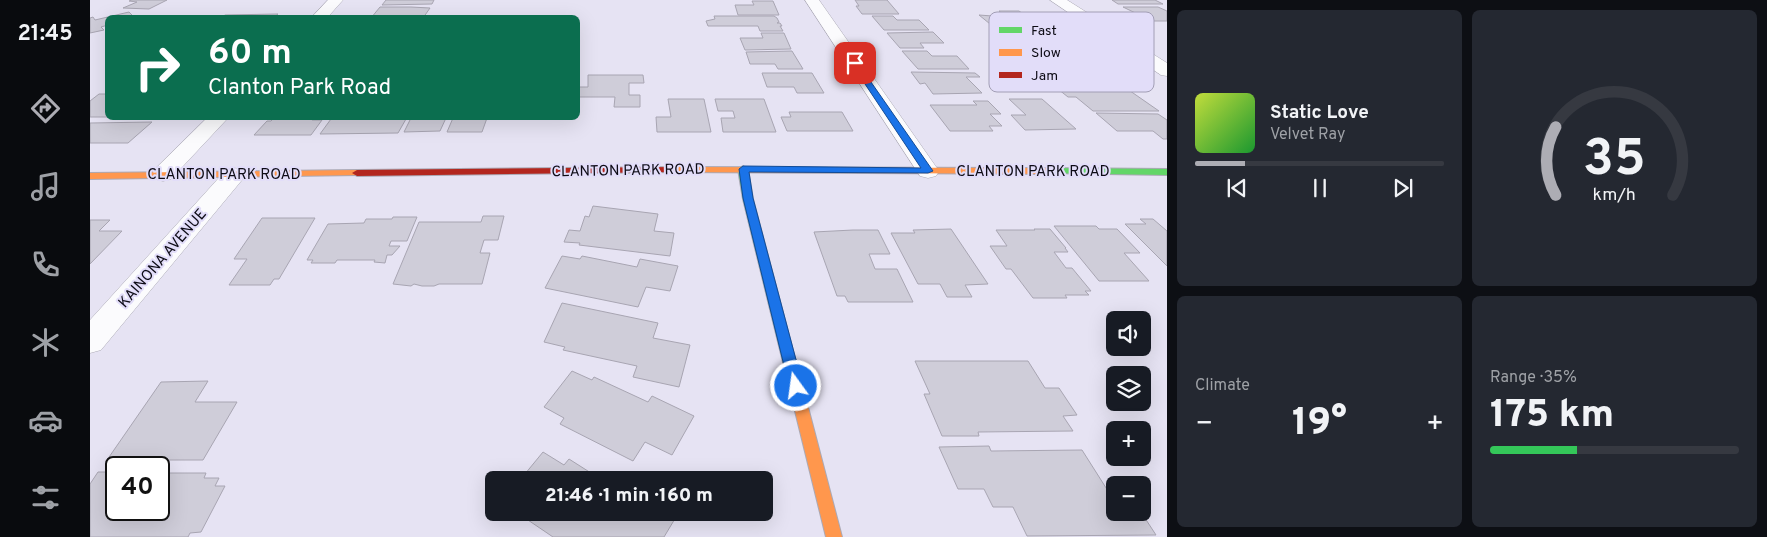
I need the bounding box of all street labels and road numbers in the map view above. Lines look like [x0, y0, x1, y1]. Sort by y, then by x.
street label: CLANTON PARK ROAD [551, 161, 705, 182]
street label: CLANTON PARK ROAD [956, 163, 1110, 182]
street label: CLANTON PARK ROAD [147, 166, 301, 185]
street label: KAINONA AVENUE [115, 205, 211, 313]

